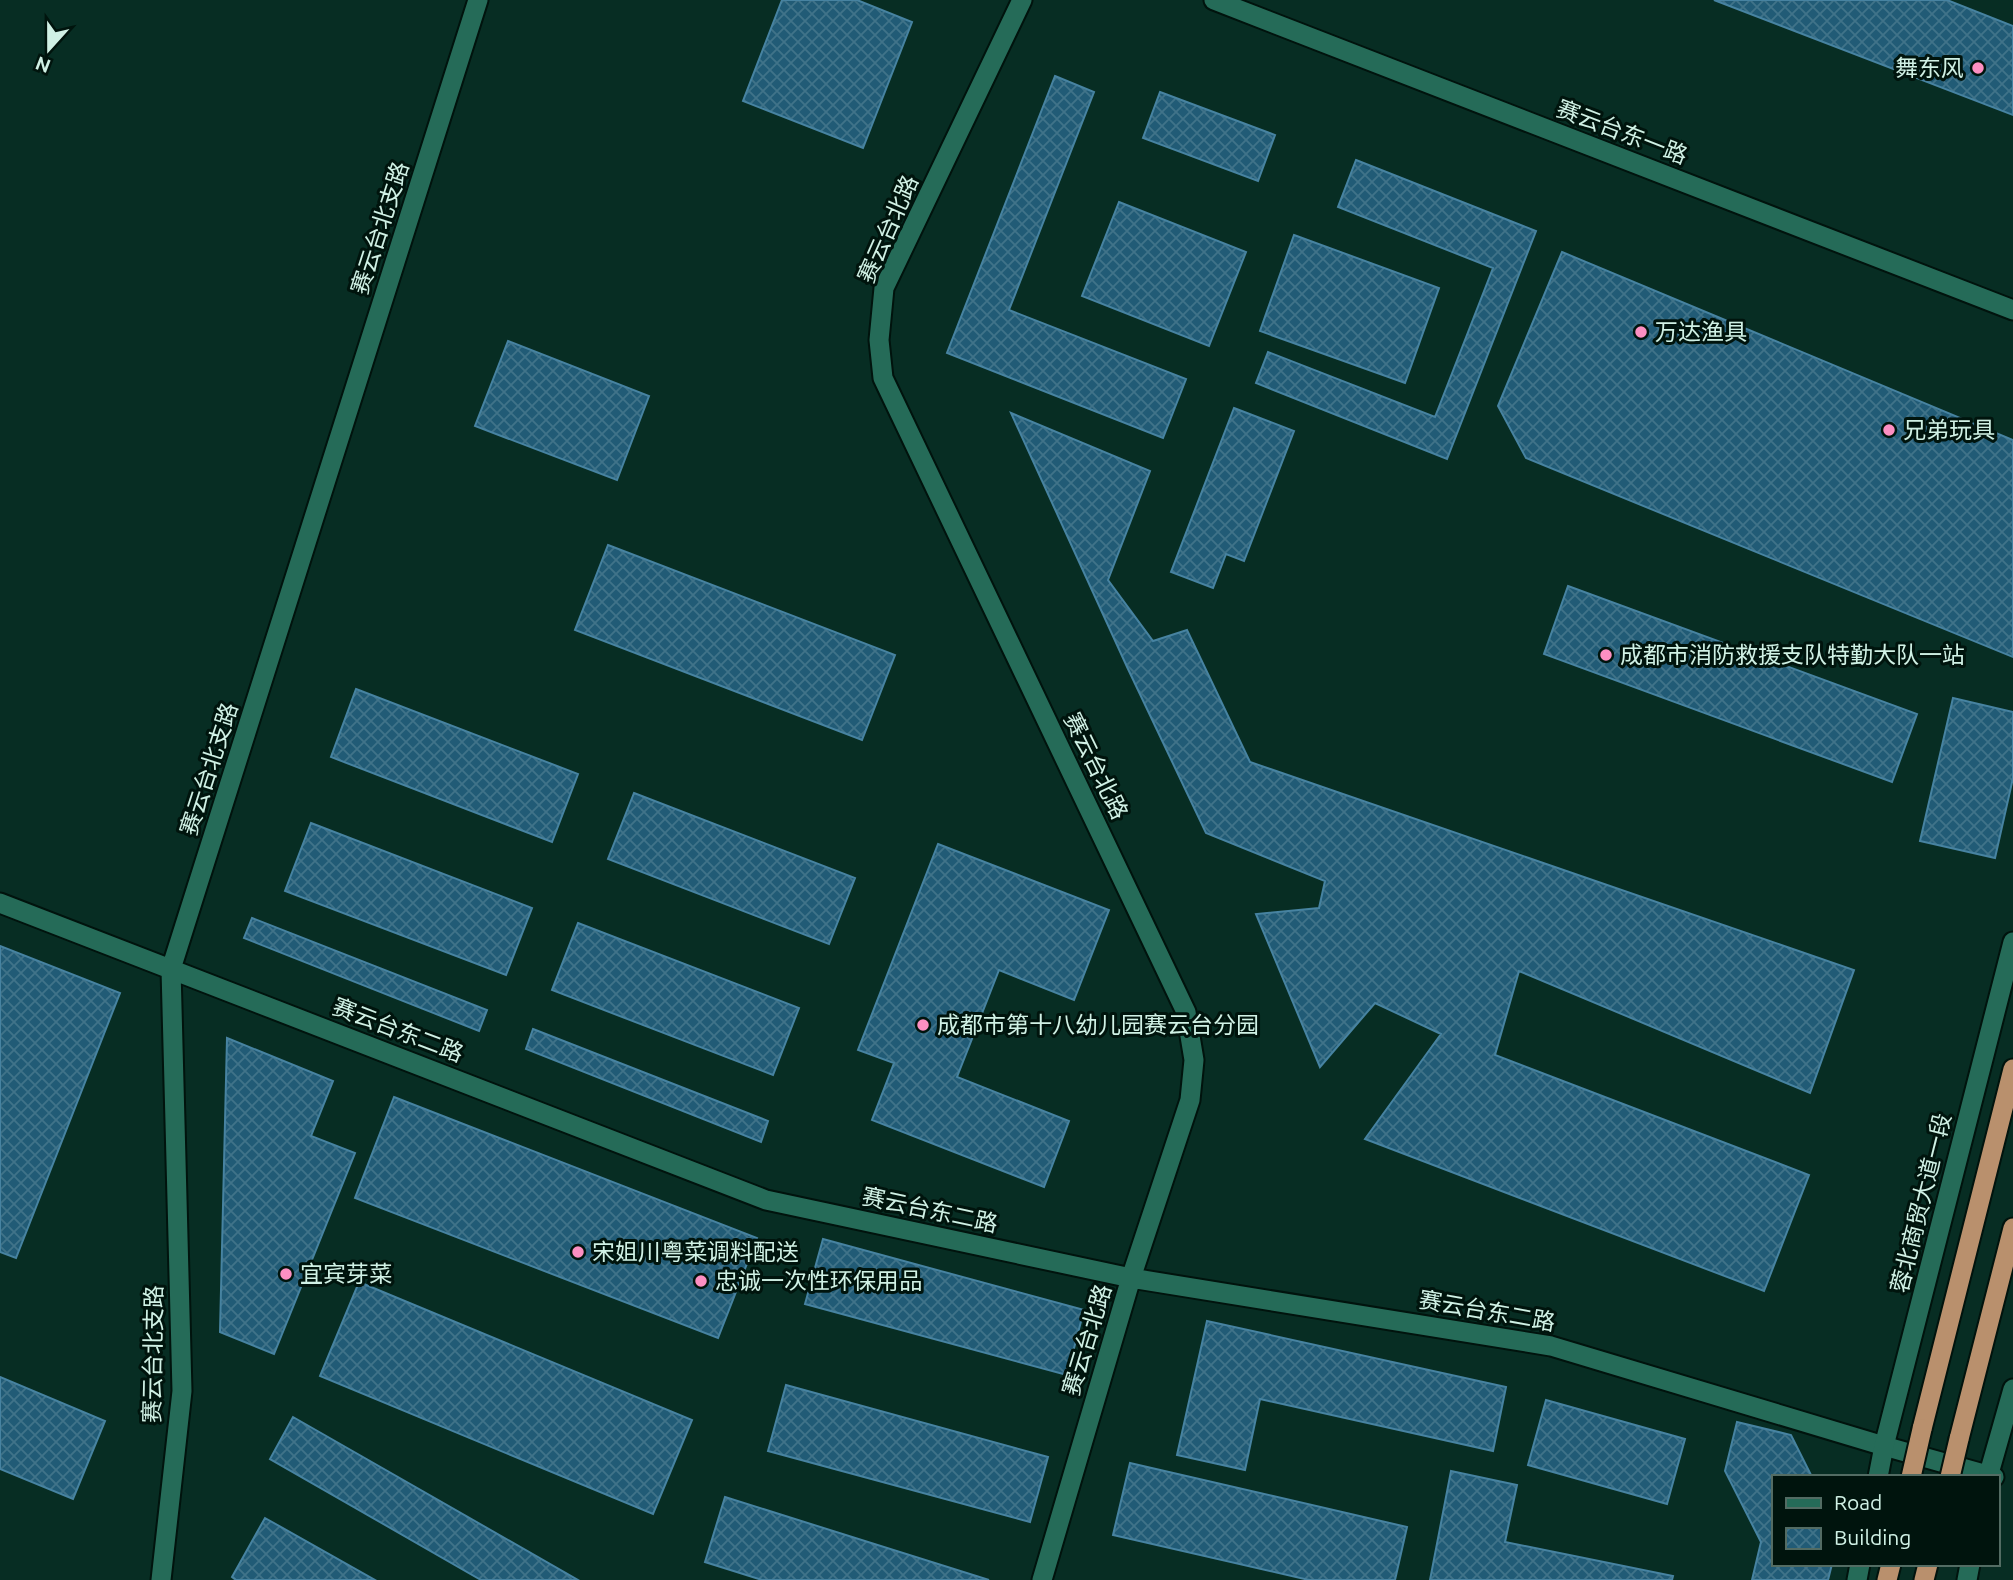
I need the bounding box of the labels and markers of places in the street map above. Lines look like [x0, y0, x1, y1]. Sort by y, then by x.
place label: 舞东风 [1895, 55, 1964, 80]
marker: 舞东风 [1970, 60, 1986, 76]
place label: 万达渔具 [1655, 319, 1747, 344]
marker: 万达渔具 [1633, 324, 1649, 340]
place label: 兄弟玩具 [1903, 417, 1995, 442]
marker: 兄弟玩具 [1881, 422, 1897, 438]
place label: 成都市消防救援支队特勤大队一站 [1620, 642, 1965, 667]
marker: 成都市消防救援支队特勤大队一站 [1598, 647, 1614, 663]
place label: 成都市第十八幼儿园赛云台分园 [937, 1012, 1259, 1037]
marker: 成都市第十八幼儿园赛云台分园 [915, 1017, 931, 1033]
place label: 宋姐川粤菜调料配送 [592, 1239, 799, 1264]
marker: 宋姐川粤菜调料配送 [570, 1244, 586, 1260]
place label: 宜宾芽菜 [300, 1261, 392, 1286]
marker: 宜宾芽菜 [278, 1266, 294, 1282]
place label: 忠诚一次性环保用品 [715, 1268, 922, 1293]
marker: 忠诚一次性环保用品 [693, 1273, 709, 1289]

